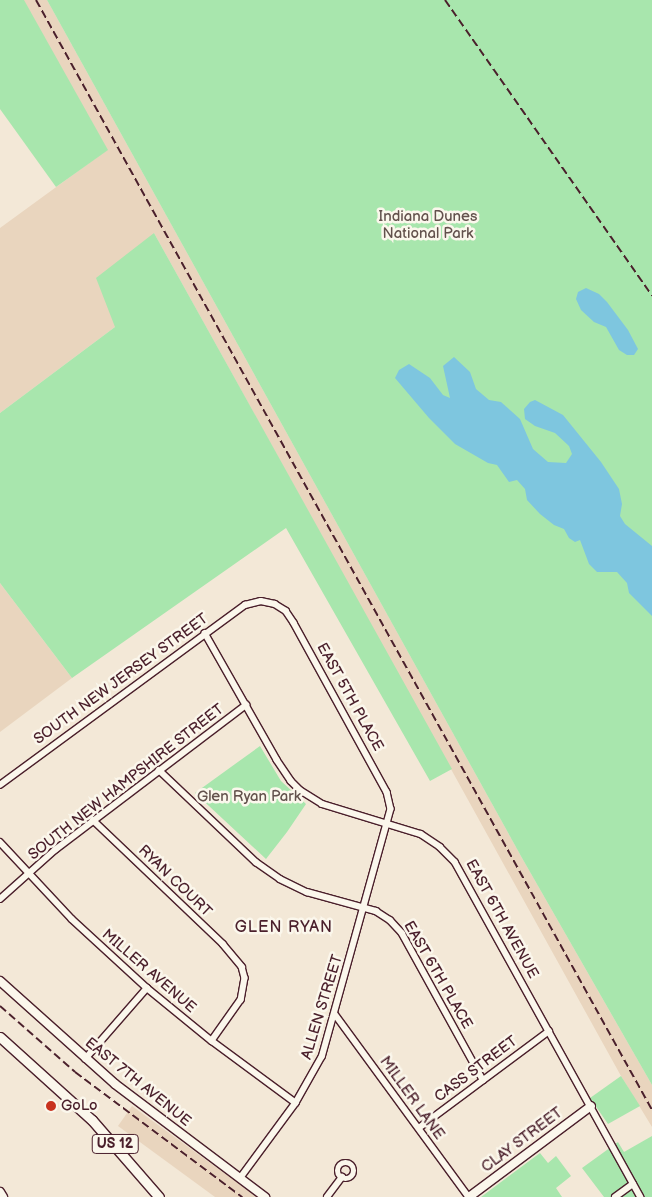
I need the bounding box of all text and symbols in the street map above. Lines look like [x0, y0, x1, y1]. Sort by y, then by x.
park label: Indiana Dunes National Park [379, 207, 477, 242]
street label: SOUTH NEW JERSEY STREET [30, 609, 212, 749]
street label: EAST 5TH PLACE [313, 640, 387, 754]
street label: SOUTH NEW HAMPSHIRE STREET [25, 700, 227, 864]
park label: Glen Ryan Park [197, 788, 301, 806]
street label: RYAN COURT [134, 841, 216, 921]
street label: EAST 6TH AVENUE [462, 856, 542, 982]
district label: GLEN RYAN [234, 918, 334, 938]
street label: EAST 6TH PLACE [400, 918, 476, 1032]
street label: MILLER AVENUE [98, 925, 200, 1017]
street label: ALLEN STREET [297, 952, 347, 1062]
street label: CASS STREET [431, 1032, 521, 1106]
street label: EAST 7TH AVENUE [81, 1034, 195, 1130]
street label: MILLER LANE [376, 1053, 448, 1143]
place label: GoLo [61, 1097, 97, 1115]
marker: GoLo [45, 1100, 57, 1112]
street label: CLAY STREET [478, 1104, 566, 1176]
road number: US 12 [91, 1132, 139, 1156]

